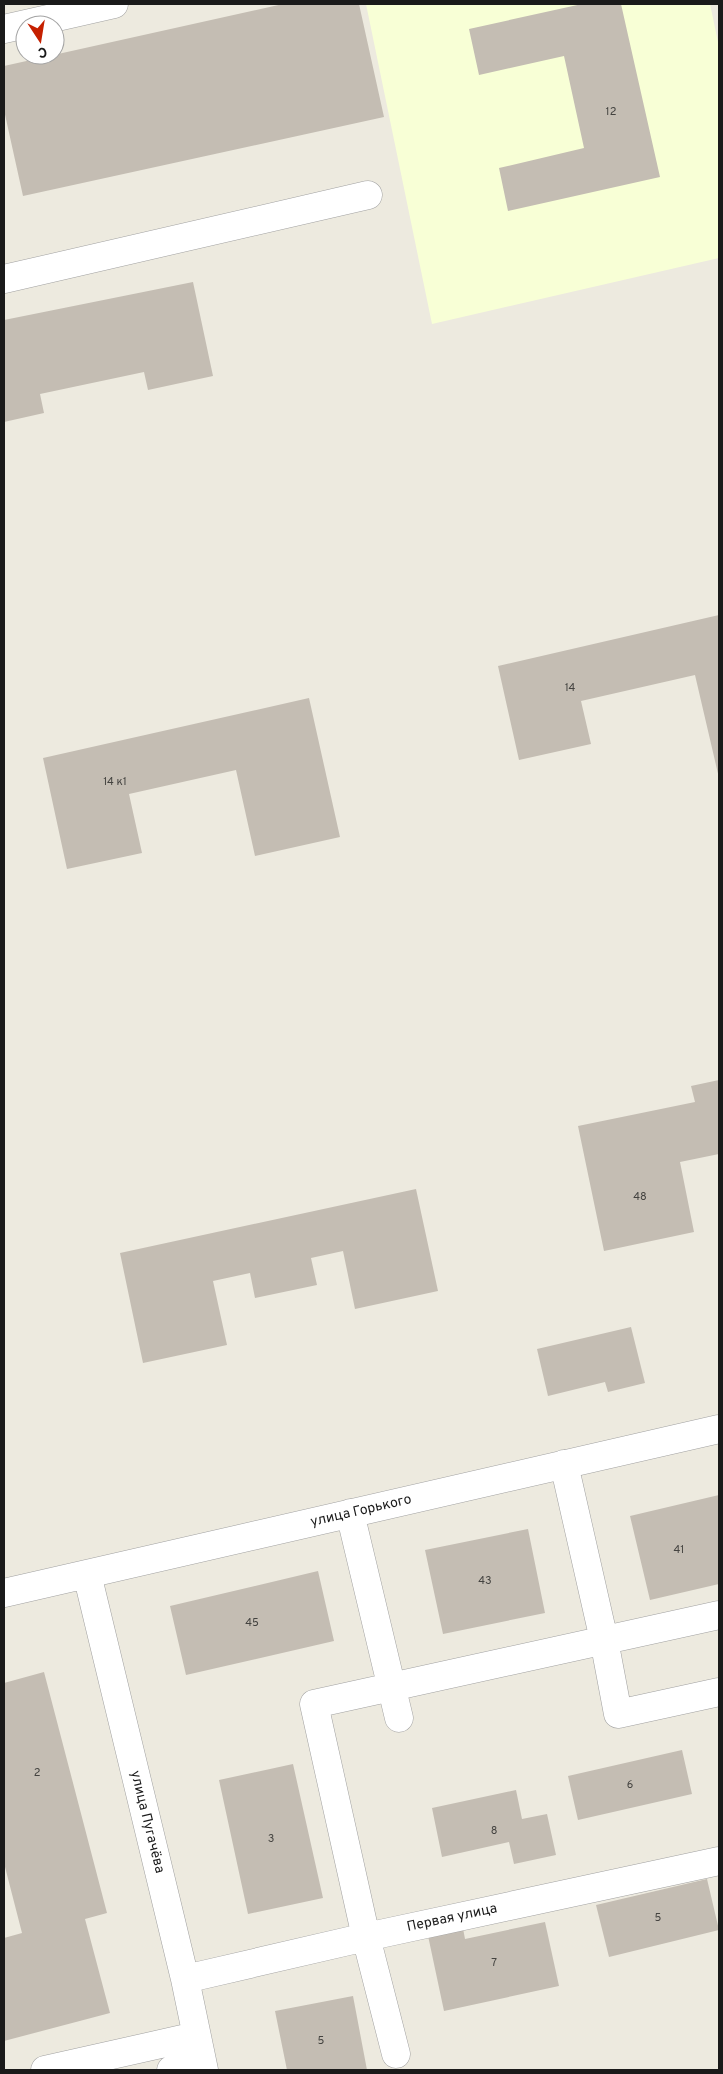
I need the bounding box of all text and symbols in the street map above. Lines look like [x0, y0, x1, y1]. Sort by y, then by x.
north arrow [15, 15, 65, 65]
text: С [36, 42, 49, 61]
house number: 12 [606, 105, 616, 119]
house number: 14 [565, 681, 576, 695]
house number: 14 к1 [103, 775, 127, 789]
house number: 48 [633, 1190, 647, 1204]
street label: улица Горького [309, 1491, 413, 1531]
house number: 41 [674, 1543, 684, 1557]
house number: 43 [478, 1574, 492, 1588]
house number: 45 [245, 1616, 259, 1630]
house number: 2 [34, 1766, 40, 1780]
street label: улица Пугачёва [126, 1769, 168, 1875]
house number: 6 [627, 1778, 633, 1792]
house number: 8 [491, 1824, 497, 1838]
house number: 3 [268, 1832, 274, 1846]
street label: Первая улица [405, 1900, 499, 1936]
house number: 5 [655, 1911, 662, 1925]
house number: 7 [491, 1956, 497, 1970]
house number: 5 [318, 2034, 325, 2048]

